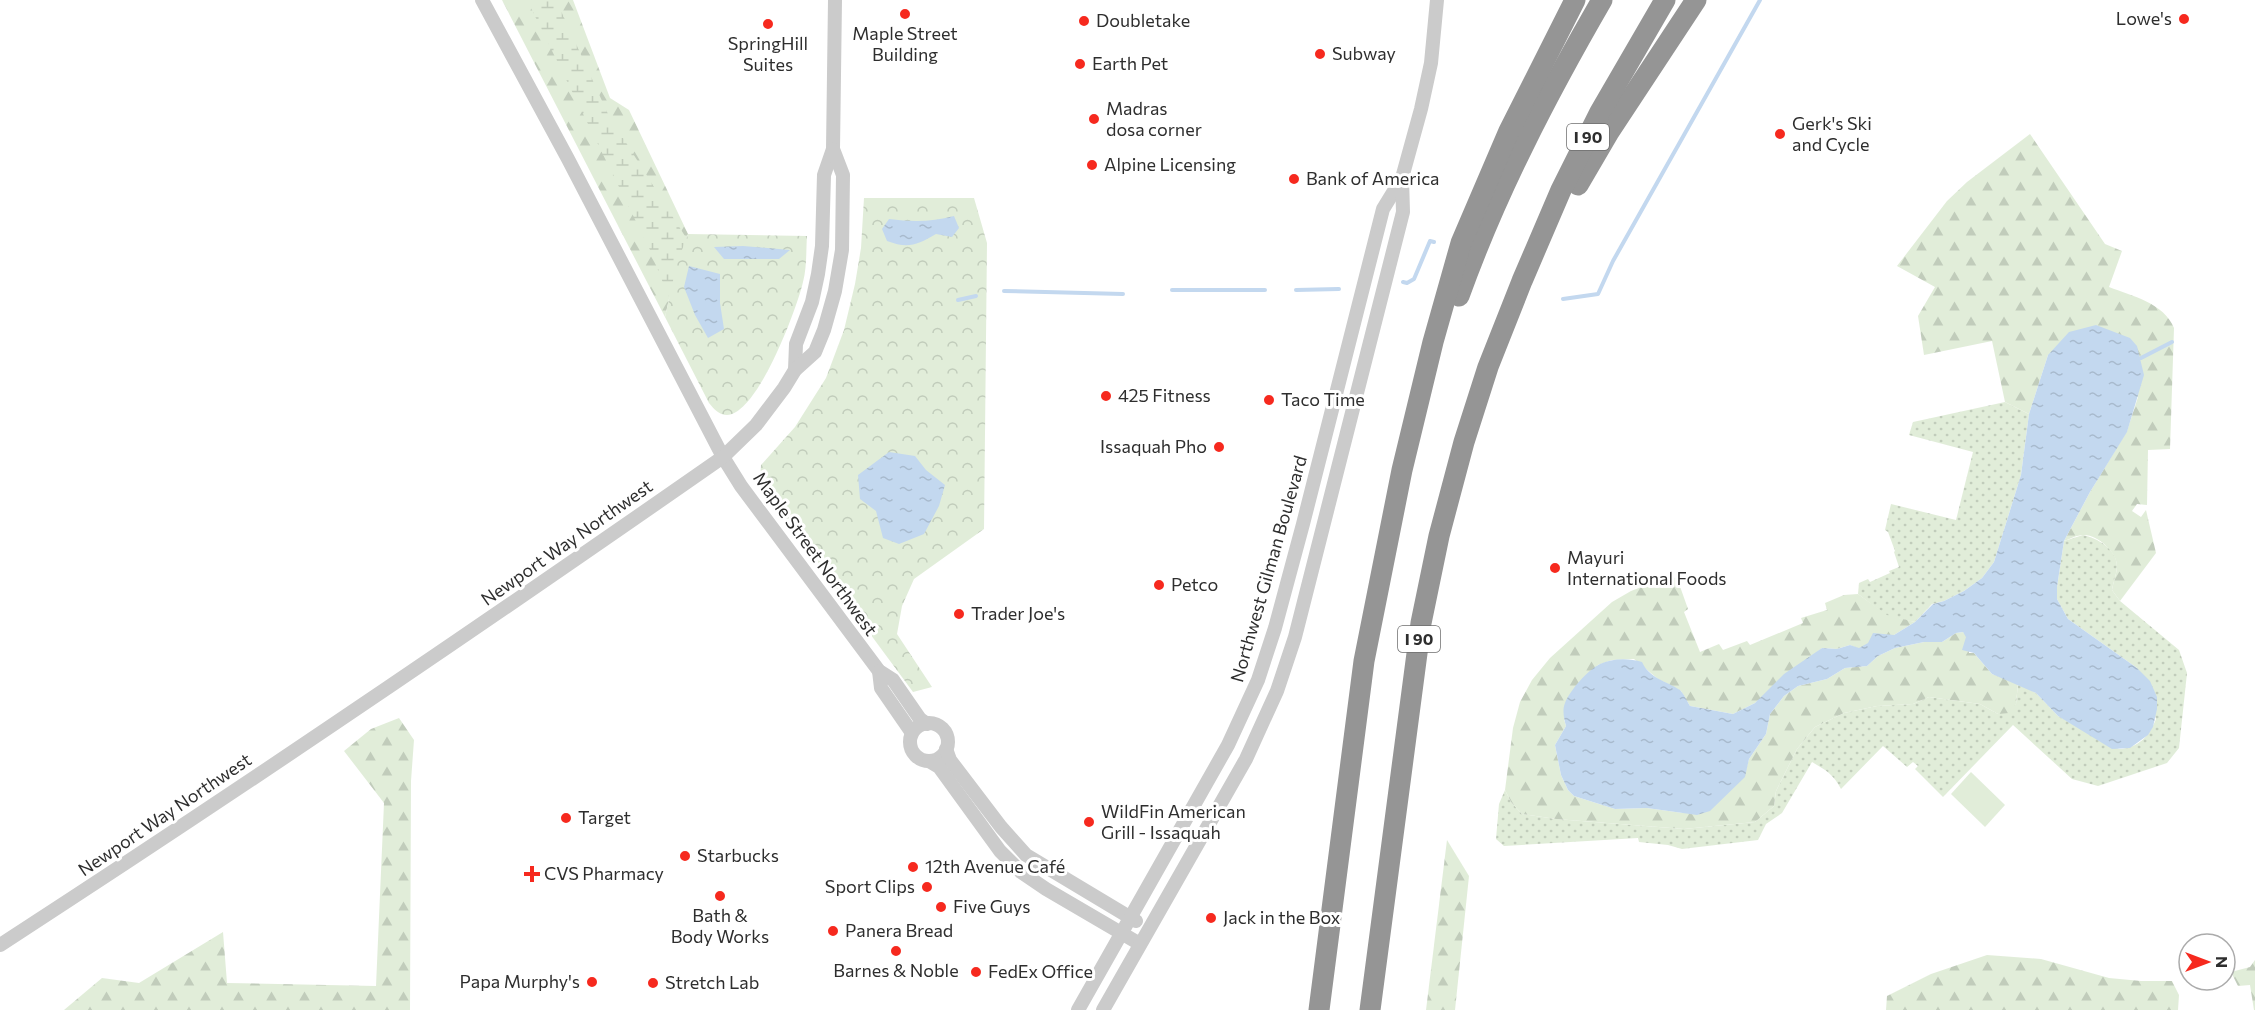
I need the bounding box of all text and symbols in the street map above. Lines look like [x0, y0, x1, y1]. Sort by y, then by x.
marker: Maple Street Building [898, 7, 912, 21]
place label: Lowe's [2116, 7, 2172, 29]
place label: Doubletake [1096, 9, 1190, 31]
marker: Lowe's [2177, 12, 2191, 26]
marker: Doubletake [1077, 14, 1091, 28]
marker: SpringHill Suites [761, 17, 775, 31]
place label: Maple Street Building [852, 22, 958, 65]
place label: SpringHill Suites [728, 32, 808, 75]
place label: Subway [1332, 42, 1396, 64]
marker: Subway [1313, 47, 1327, 61]
place label: Earth Pet [1092, 52, 1168, 74]
marker: Earth Pet [1073, 57, 1087, 71]
place label: Madras dosa corner [1106, 97, 1202, 140]
marker: Madras dosa corner [1087, 112, 1101, 126]
place label: Gerk's Ski and Cycle [1792, 112, 1872, 155]
road number: I 90 [1567, 124, 1609, 150]
marker: Gerk's Ski and Cycle [1773, 127, 1787, 141]
place label: Alpine Licensing [1104, 153, 1236, 175]
marker: Alpine Licensing [1085, 158, 1099, 172]
place label: Bank of America [1306, 167, 1439, 189]
marker: Bank of America [1287, 172, 1301, 186]
place label: 425 Fitness [1118, 384, 1211, 406]
place label: Taco Time [1281, 388, 1365, 410]
marker: 425 Fitness [1099, 389, 1113, 403]
marker: Taco Time [1262, 393, 1276, 407]
place label: Issaquah Pho [1100, 435, 1207, 457]
marker: Issaquah Pho [1212, 440, 1226, 454]
street label: Northwest Gilman Boulevard [1225, 453, 1311, 685]
street label: Maple Street Northwest [749, 467, 883, 640]
street label: Newport Way Northwest [476, 475, 656, 610]
place label: Mayuri International Foods [1567, 546, 1727, 589]
marker: Mayuri International Foods [1548, 561, 1562, 575]
place label: Petco [1171, 573, 1218, 595]
marker: Petco [1152, 578, 1166, 592]
place label: Trader Joe's [971, 602, 1065, 624]
marker: Trader Joe's [952, 607, 966, 621]
road number: I 90 [1398, 626, 1440, 652]
street label: Newport Way Northwest [74, 748, 255, 880]
place label: WildFin American Grill - Issaquah [1101, 800, 1246, 843]
place label: Target [578, 806, 631, 828]
marker: Target [559, 811, 573, 825]
marker: WildFin American Grill - Issaquah [1082, 815, 1096, 829]
place label: Starbucks [697, 844, 779, 866]
marker: Starbucks [678, 849, 692, 863]
place label: 12th Avenue Café [925, 855, 1065, 877]
marker: 12th Avenue Café [906, 860, 920, 874]
place label: CVS Pharmacy [544, 862, 664, 884]
marker: CVS Pharmacy [525, 867, 539, 881]
place label: Sport Clips [825, 875, 915, 897]
marker: Sport Clips [920, 880, 934, 894]
marker: Bath & Body Works [713, 889, 727, 903]
place label: Five Guys [953, 895, 1030, 917]
marker: Five Guys [934, 900, 948, 914]
place label: Bath & Body Works [671, 904, 769, 947]
place label: Jack in the Box [1223, 906, 1341, 928]
marker: Jack in the Box [1204, 911, 1218, 925]
place label: Panera Bread [845, 919, 953, 941]
marker: Panera Bread [826, 924, 840, 938]
north arrow [2177, 932, 2237, 992]
marker: Barnes & Noble [889, 944, 903, 958]
text: N [2213, 956, 2232, 968]
place label: Barnes & Noble [833, 959, 959, 981]
place label: FedEx Office [988, 960, 1093, 982]
marker: FedEx Office [969, 965, 983, 979]
place label: Papa Murphy's [459, 970, 580, 992]
place label: Stretch Lab [665, 971, 759, 993]
marker: Papa Murphy's [585, 975, 599, 989]
marker: Stretch Lab [646, 976, 660, 990]

